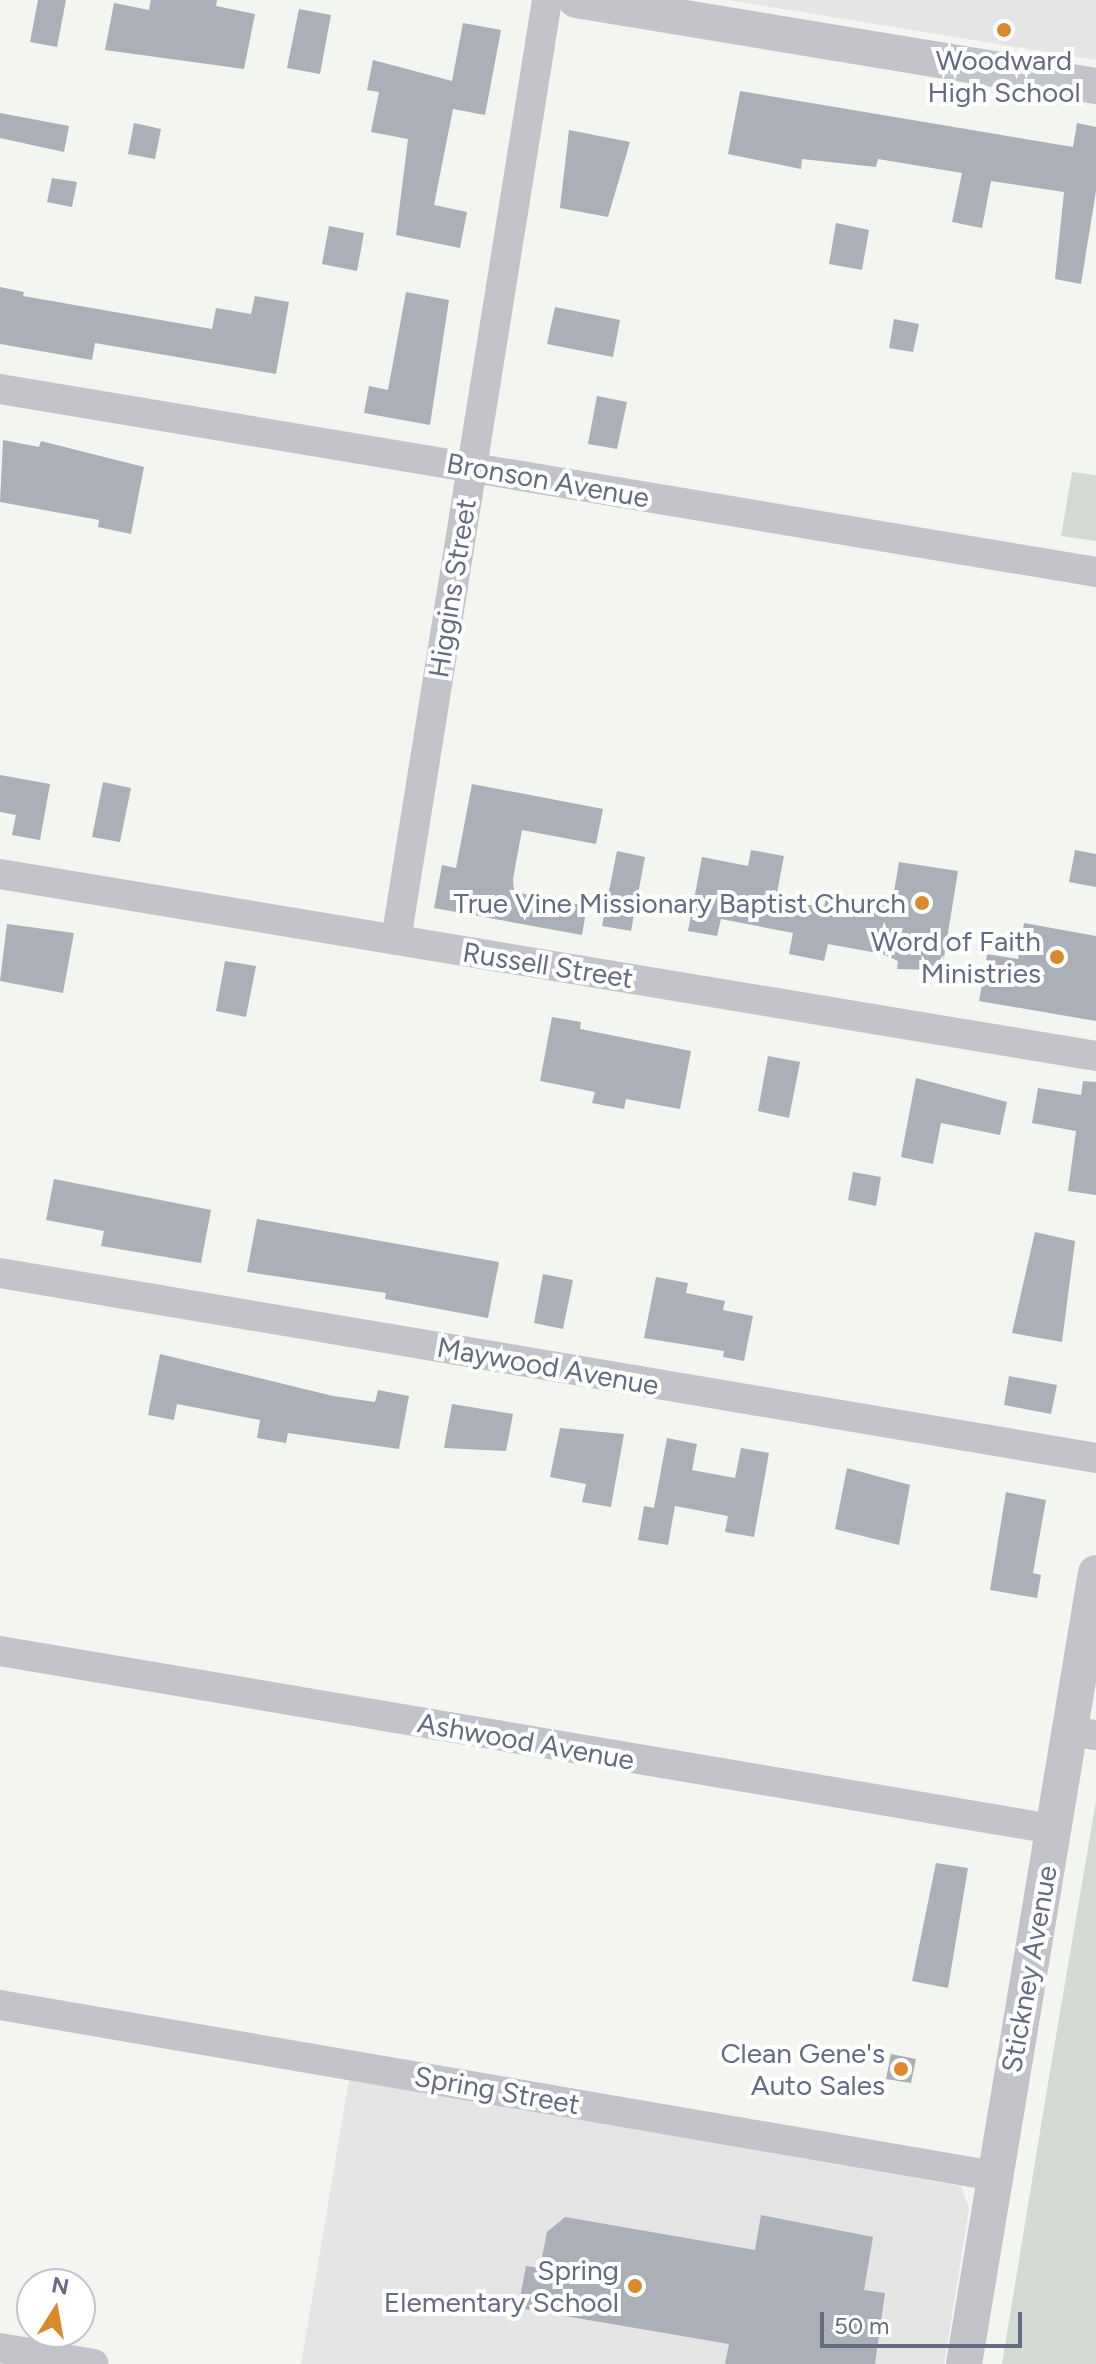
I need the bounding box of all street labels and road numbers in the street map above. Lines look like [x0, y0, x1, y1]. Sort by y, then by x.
street label: Bronson Avenue [444, 446, 652, 514]
street label: Higgins Street [421, 496, 483, 680]
street label: Russell Street [460, 935, 636, 995]
street label: Maywood Avenue [434, 1330, 662, 1402]
street label: Ashwood Avenue [415, 1705, 637, 1777]
street label: Stickney Avenue [994, 1863, 1064, 2075]
street label: Spring Street [412, 2059, 582, 2121]

